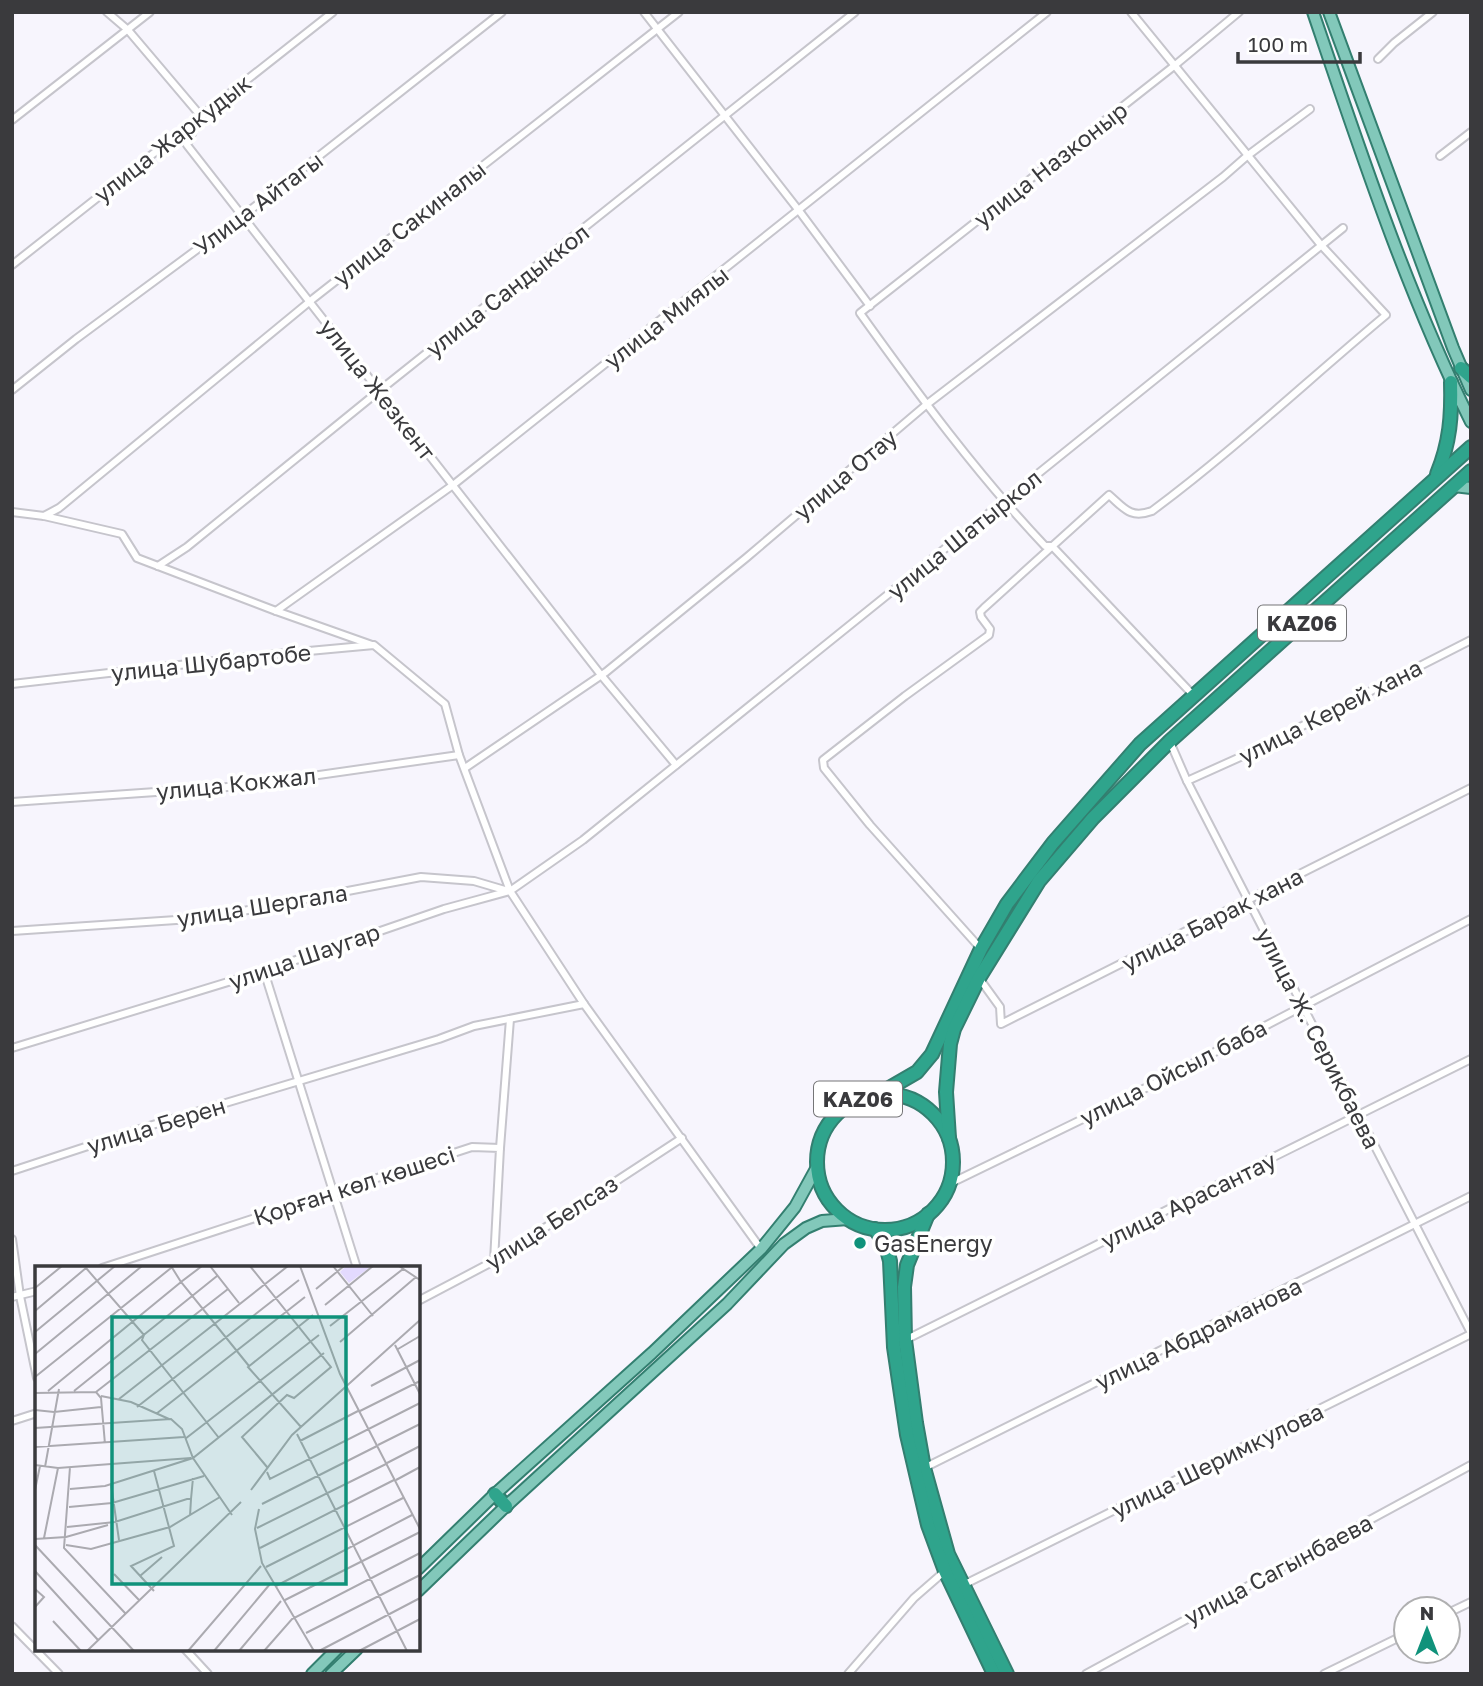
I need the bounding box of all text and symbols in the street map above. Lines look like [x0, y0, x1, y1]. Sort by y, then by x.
scale bar [1238, 21, 1360, 65]
text: 100 m [1248, 31, 1308, 57]
street label: улица Жаркудык [88, 68, 256, 208]
street label: улица Назконыр [968, 95, 1132, 233]
street label: Улица Айтагы [188, 145, 328, 261]
street label: улица Сакиналы [327, 155, 491, 291]
street label: улица Сандыккол [420, 218, 594, 362]
street label: улица Миялы [598, 260, 734, 374]
street label: улица Жезкент [314, 313, 442, 465]
street label: улица Отау [788, 423, 902, 525]
street label: улица Шатыркол [881, 463, 1047, 605]
road number: KАZ06 [1258, 606, 1346, 640]
street label: улица Шубартобе [110, 638, 312, 686]
street label: улица Керей хана [1234, 653, 1426, 769]
street label: улица Кокжал [155, 761, 317, 805]
street label: улица Барак хана [1117, 861, 1307, 977]
street label: улица Шергала [175, 878, 349, 932]
street label: улица Шаугар [225, 917, 383, 995]
street label: улица Ж. Серикбаева [1251, 923, 1387, 1153]
street label: улица Ойсыл баба [1075, 1013, 1271, 1131]
road number: KАZ06 [814, 1082, 902, 1116]
street label: улица Берен [83, 1091, 229, 1159]
street label: Қорған көл көшесі [250, 1139, 458, 1231]
street label: улица Арасантау [1096, 1145, 1280, 1255]
street label: улица Белсаз [479, 1169, 623, 1275]
place label: GasEnergy [874, 1229, 993, 1257]
marker: GasEnergy [852, 1235, 868, 1251]
inset map [35, 1266, 420, 1651]
street label: улица Абдраманова [1090, 1271, 1306, 1395]
street label: улица Шеримкулова [1106, 1396, 1328, 1524]
street label: улица Сагынбаева [1179, 1508, 1377, 1630]
north arrow [1392, 1595, 1462, 1665]
text: N [1420, 1601, 1434, 1624]

